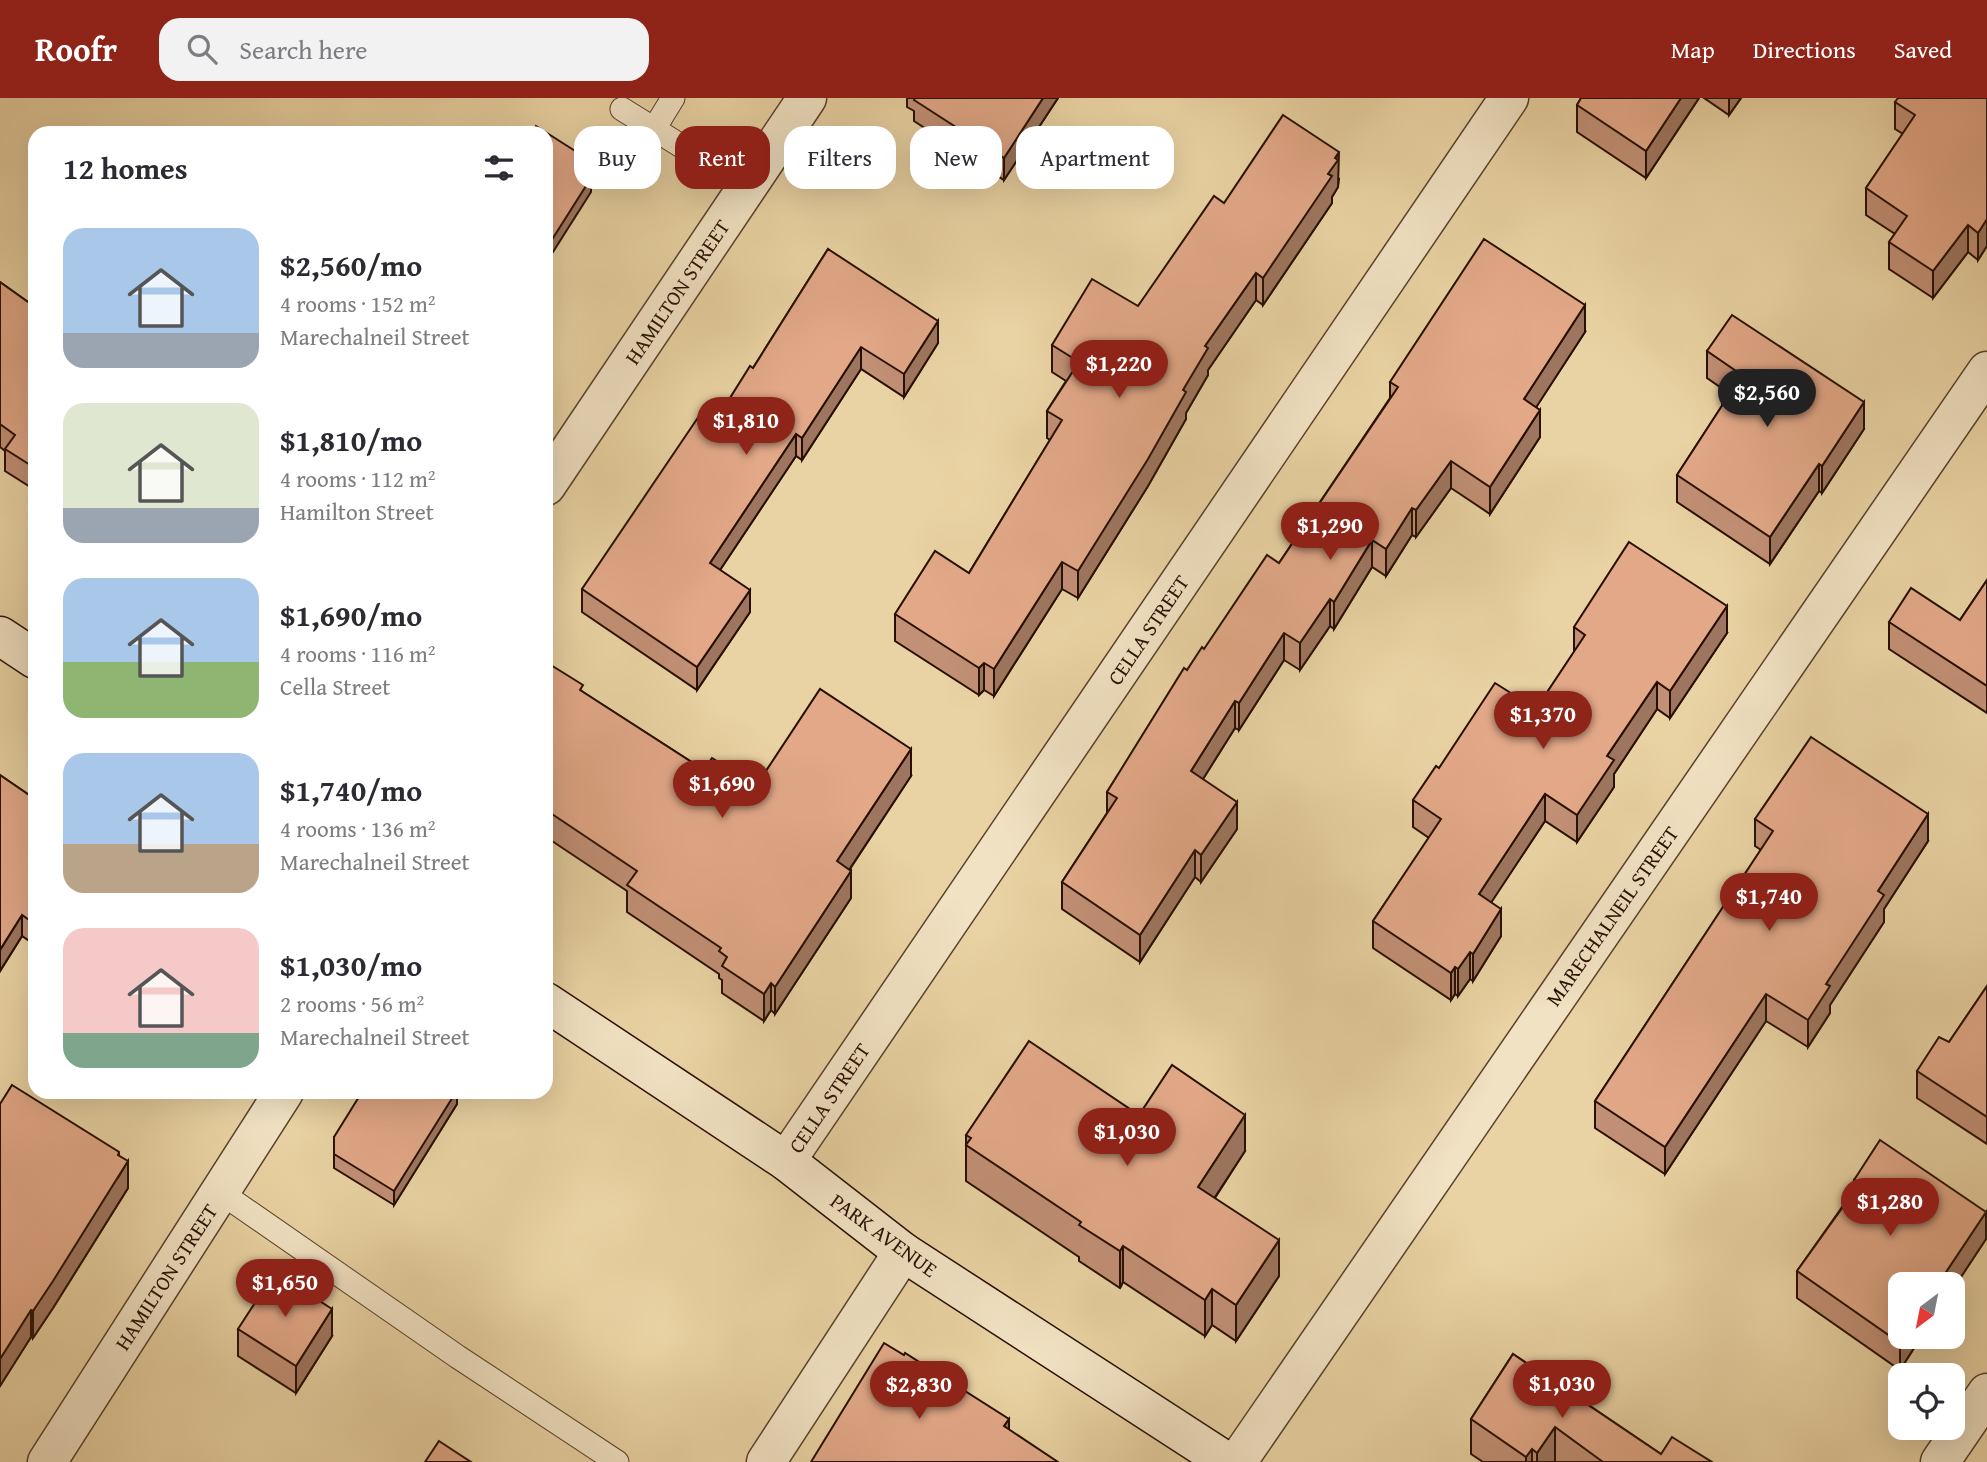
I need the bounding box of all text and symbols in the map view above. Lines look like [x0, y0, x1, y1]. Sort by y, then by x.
search box [159, 18, 649, 81]
text: Roofr [35, 25, 117, 73]
icon: search [183, 30, 221, 68]
text: Search here [239, 30, 368, 69]
text: Map [1671, 32, 1715, 67]
text: Directions [1753, 32, 1856, 67]
text: Saved [1894, 32, 1952, 67]
chip: Buy [574, 126, 661, 189]
chip: Rent [675, 126, 770, 189]
chip: Filters [784, 126, 896, 189]
chip: New [910, 126, 1002, 189]
chip: Apartment [1016, 126, 1174, 189]
text: 12 homes [63, 146, 188, 190]
icon: filters [480, 149, 518, 187]
street label: HAMILTON STREET [617, 213, 737, 371]
text: $2,560/mo [280, 243, 422, 287]
icon: home [119, 256, 203, 340]
text: 4 rooms · 152 m² [280, 287, 435, 320]
text: Marechalneil Street [280, 320, 470, 353]
pin: $1,220 [1062, 341, 1176, 400]
text: $1,220 [1086, 346, 1152, 379]
pin: $2,560 [1710, 370, 1824, 429]
text: $2,560 [1734, 375, 1800, 408]
pin: $1,810 [689, 398, 803, 457]
text: $1,810 [713, 403, 779, 436]
text: $1,810/mo [280, 418, 422, 462]
icon: home [119, 431, 203, 515]
text: 4 rooms · 112 m² [280, 462, 435, 495]
text: Hamilton Street [280, 495, 434, 528]
pin: $1,290 [1273, 503, 1387, 562]
text: $1,290 [1297, 508, 1363, 541]
street label: CELLA STREET [1100, 569, 1196, 691]
text: $1,690/mo [280, 593, 422, 637]
icon: home [119, 606, 203, 690]
text: 4 rooms · 116 m² [280, 637, 435, 670]
text: Cella Street [280, 670, 390, 703]
pin: $1,370 [1486, 692, 1600, 751]
text: $1,370 [1510, 697, 1576, 730]
pin: $1,690 [665, 760, 779, 820]
text: $1,690 [689, 766, 755, 799]
text: $1,740/mo [280, 768, 422, 812]
icon: home [119, 781, 203, 865]
text: 4 rooms · 136 m² [280, 812, 435, 845]
street label: MARECHALNEIL STREET [1538, 819, 1686, 1012]
text: Marechalneil Street [280, 845, 470, 878]
pin: $1,740 [1712, 874, 1826, 933]
text: $1,740 [1736, 879, 1802, 912]
text: $1,030/mo [280, 943, 422, 987]
icon: home [119, 956, 203, 1040]
text: 2 rooms · 56 m² [280, 987, 424, 1020]
text: Marechalneil Street [280, 1020, 470, 1053]
street label: CELLA STREET [781, 1037, 877, 1159]
pin: $1,030 [1070, 1108, 1184, 1168]
text: $1,030 [1094, 1114, 1160, 1147]
pin: $1,280 [1833, 1178, 1947, 1238]
text: $1,280 [1857, 1184, 1923, 1217]
street label: PARK AVENUE [824, 1186, 944, 1285]
street label: HAMILTON STREET [107, 1197, 225, 1356]
pin: $1,650 [228, 1260, 342, 1319]
text: $1,650 [252, 1265, 318, 1298]
north arrow [1888, 1272, 1965, 1349]
map controls [1888, 1272, 1965, 1440]
pin: $1,030 [1505, 1360, 1619, 1420]
pin: $2,830 [862, 1362, 976, 1421]
button: locate [1888, 1363, 1965, 1440]
text: $1,030 [1529, 1366, 1595, 1399]
text: $2,830 [886, 1367, 952, 1400]

